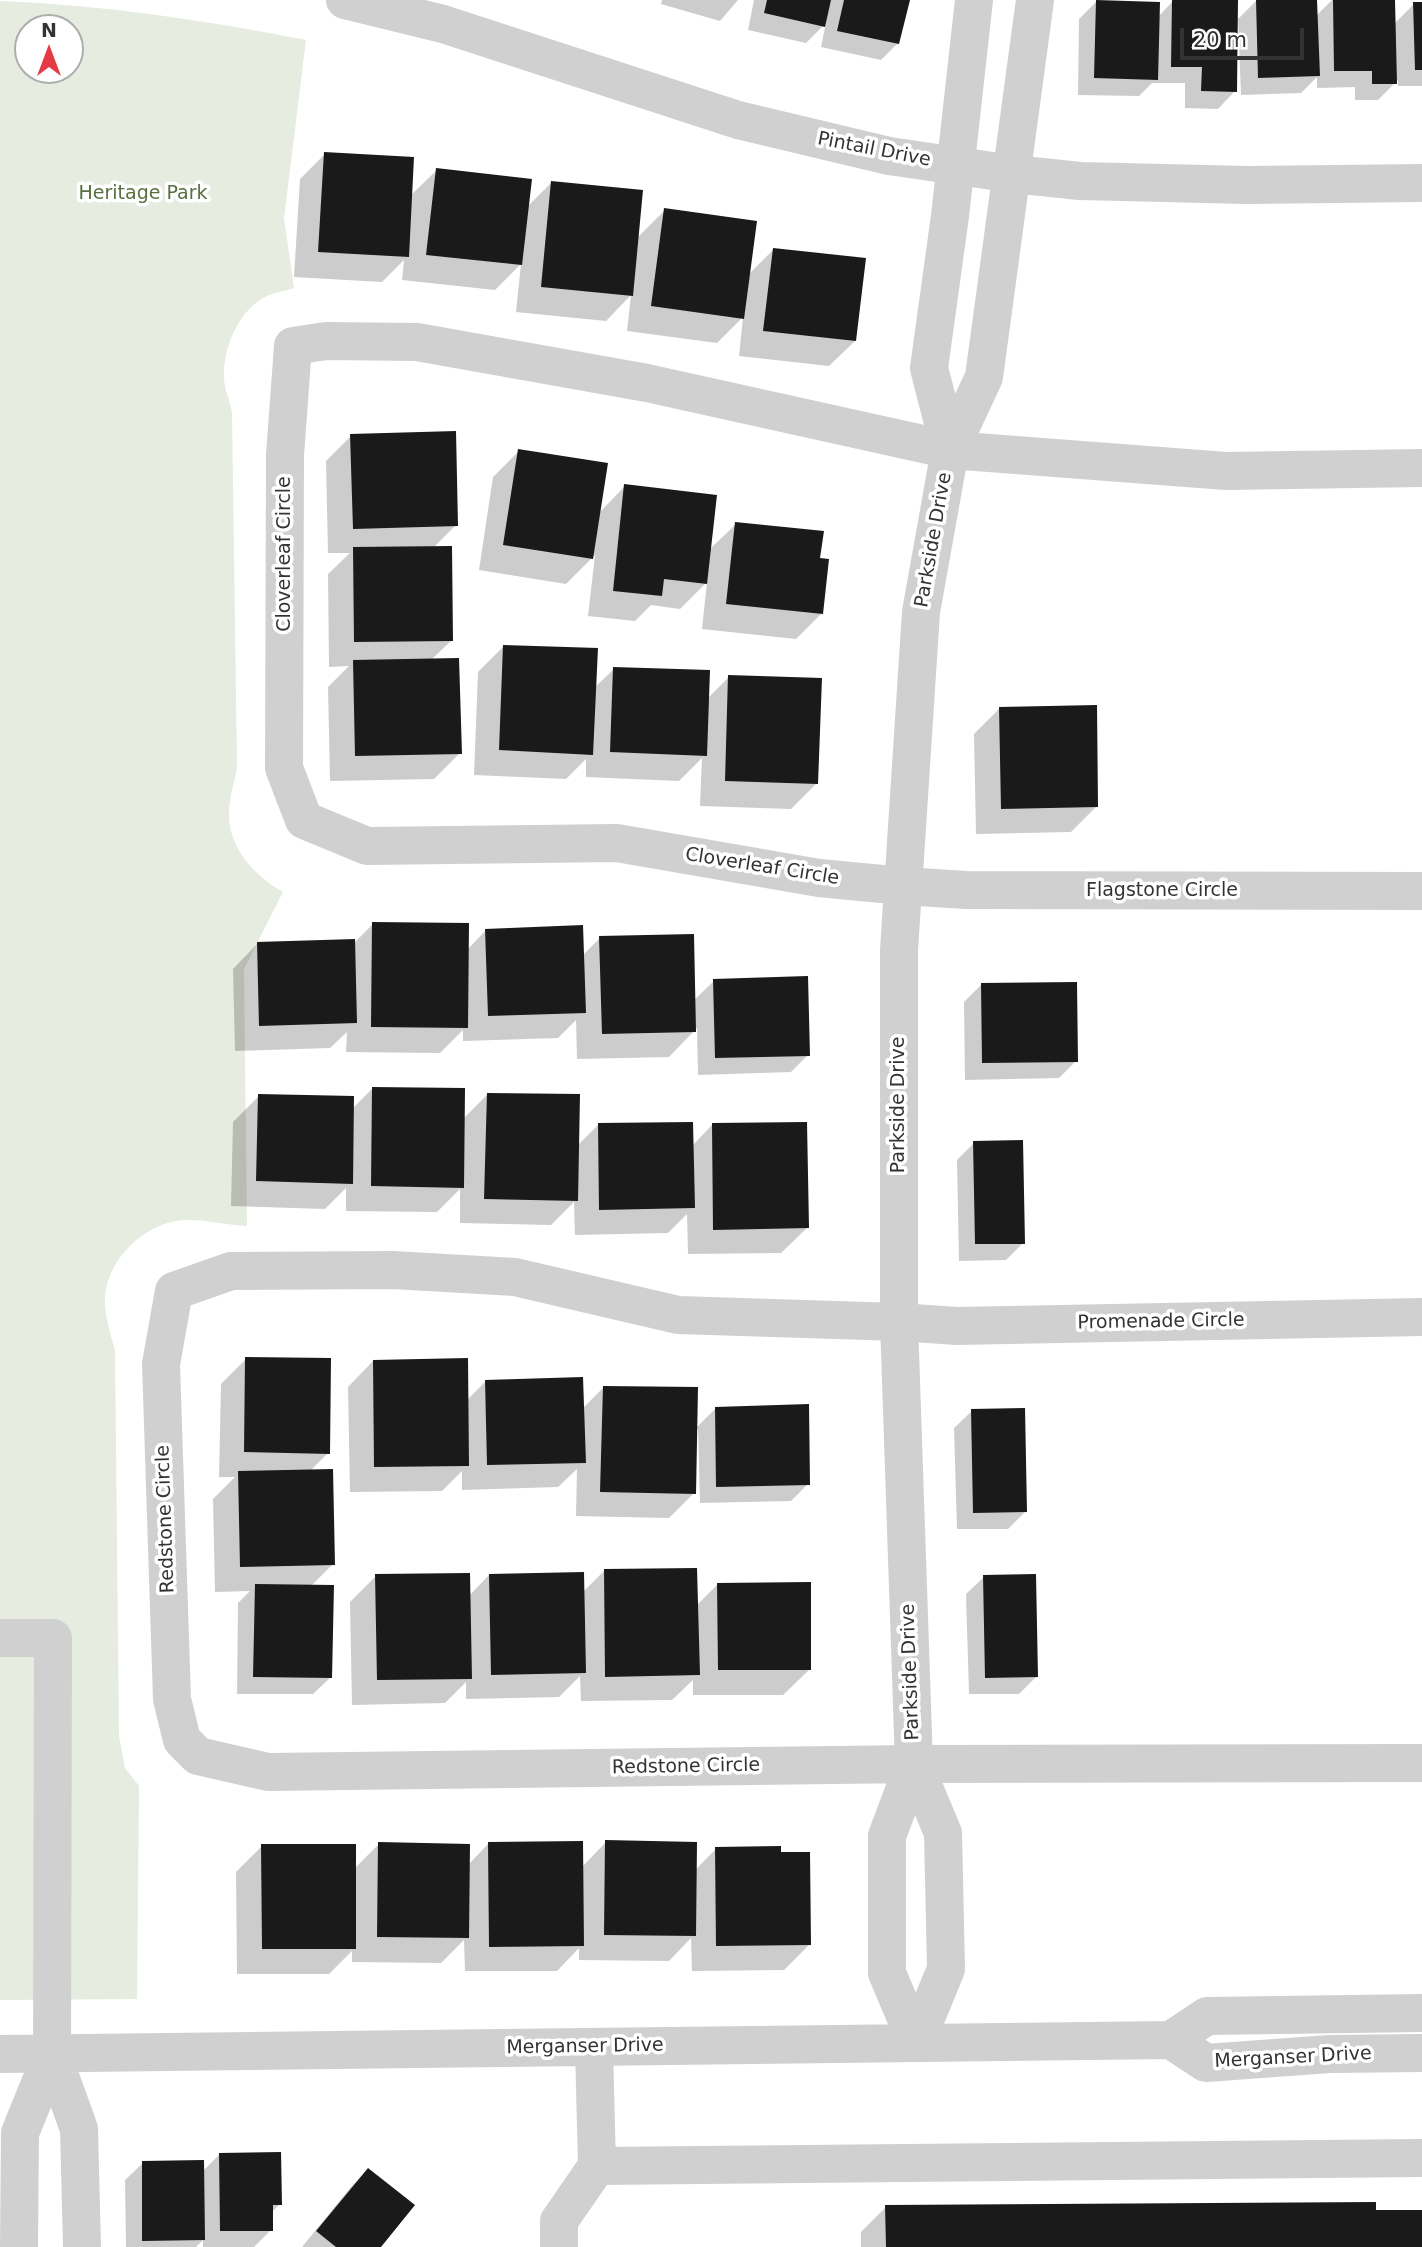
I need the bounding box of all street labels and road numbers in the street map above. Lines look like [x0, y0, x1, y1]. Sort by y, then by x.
street label: Pintail Drive [816, 128, 932, 172]
street label: Parkside Drive [911, 471, 957, 609]
street label: Cloverleaf Circle [274, 476, 296, 632]
street label: Cloverleaf Circle [683, 844, 841, 890]
street label: Flagstone Circle [1086, 880, 1238, 902]
street label: Parkside Drive [888, 1037, 910, 1173]
street label: Promenade Circle [1077, 1309, 1245, 1335]
street label: Redstone Circle [152, 1445, 180, 1593]
street label: Parkside Drive [897, 1603, 925, 1741]
street label: Redstone Circle [612, 1754, 760, 1780]
street label: Merganser Drive [506, 2034, 664, 2060]
street label: Merganser Drive [1214, 2042, 1372, 2074]

